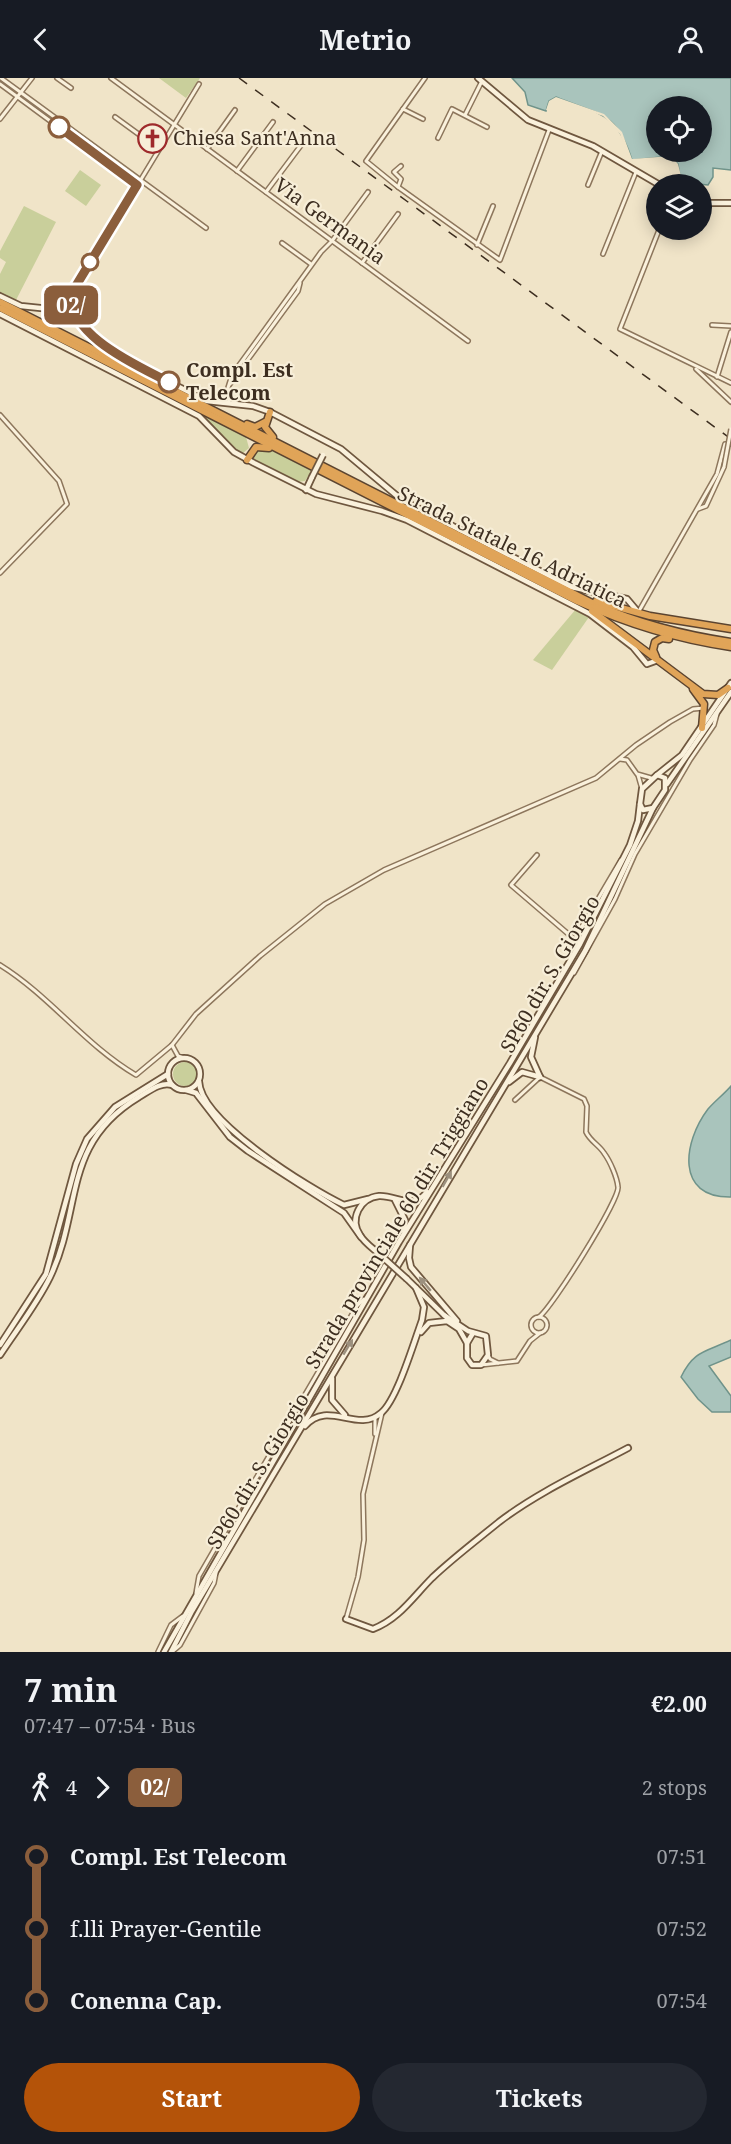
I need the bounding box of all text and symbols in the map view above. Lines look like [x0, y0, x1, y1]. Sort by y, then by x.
text: Metrio [319, 21, 412, 58]
icon: back [24, 23, 57, 56]
icon: person [674, 23, 707, 56]
map controls [646, 96, 712, 240]
button: locate [646, 96, 712, 162]
unlabelled marker [48, 116, 70, 138]
church icon: Chiesa Sant'Anna [136, 122, 168, 154]
place label: Chiesa Sant'Anna [173, 124, 337, 151]
street label: Via Germania [269, 171, 391, 270]
button: layers [646, 174, 712, 240]
unlabelled marker [81, 253, 99, 271]
line badge: 02/ [36, 286, 106, 324]
text: 02/ [56, 291, 86, 319]
place label: Compl. Est Telecom [186, 356, 293, 406]
marker: Compl. Est Telecom [158, 371, 180, 393]
street label: Strada Statale 16 Adriatica [393, 479, 631, 614]
street label: SP60 dir. S. Giorgio [493, 890, 606, 1057]
street label: Strada provinciale 60 dir. Triggiano [299, 1072, 495, 1374]
one-way arrow [442, 1170, 452, 1187]
one-way arrow [419, 1276, 432, 1292]
one-way arrow [343, 1338, 353, 1355]
street label: SP60 dir. S. Giorgio [200, 1388, 315, 1554]
text: 7 min [24, 1667, 117, 1712]
text: €2.00 [651, 1688, 707, 1718]
text: 07:47 – 07:54 · Bus [24, 1712, 195, 1739]
icon: walk [24, 1771, 57, 1804]
icon: forward [86, 1771, 119, 1804]
text: 02/ [140, 1773, 170, 1801]
text: 4 [66, 1774, 77, 1801]
text: 2 stops [642, 1774, 707, 1801]
text: Compl. Est Telecom [70, 1841, 287, 1871]
text: 07:51 [657, 1843, 707, 1870]
text: f.lli Prayer-Gentile [70, 1913, 262, 1943]
text: 07:52 [657, 1915, 707, 1942]
text: Conenna Cap. [70, 1985, 222, 2015]
text: 07:54 [657, 1987, 707, 2014]
button: Start [24, 2063, 360, 2132]
button: Tickets [372, 2063, 707, 2132]

